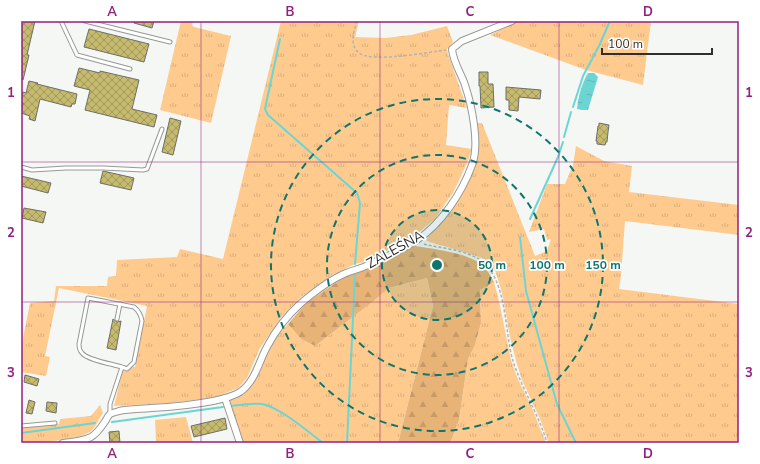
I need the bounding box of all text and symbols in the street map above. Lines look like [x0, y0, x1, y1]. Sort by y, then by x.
text: A [107, 3, 117, 21]
text: B [286, 3, 295, 21]
text: C [466, 3, 475, 21]
text: D [643, 3, 653, 21]
scale bar [602, 30, 712, 56]
text: 100 m [608, 36, 643, 52]
text: 1 [7, 84, 15, 102]
text: 1 [745, 84, 753, 102]
text: 2 [7, 224, 15, 242]
text: 2 [745, 224, 753, 242]
street label: ZALEŚNA [363, 226, 427, 273]
text: 50 m [478, 257, 506, 273]
text: 100 m [529, 257, 565, 273]
text: 150 m [585, 257, 621, 273]
centre of rings [430, 258, 444, 272]
text: 3 [7, 364, 15, 382]
text: 3 [745, 364, 753, 382]
text: A [107, 445, 117, 463]
text: B [286, 445, 295, 463]
text: C [466, 445, 475, 463]
text: D [643, 445, 653, 463]

